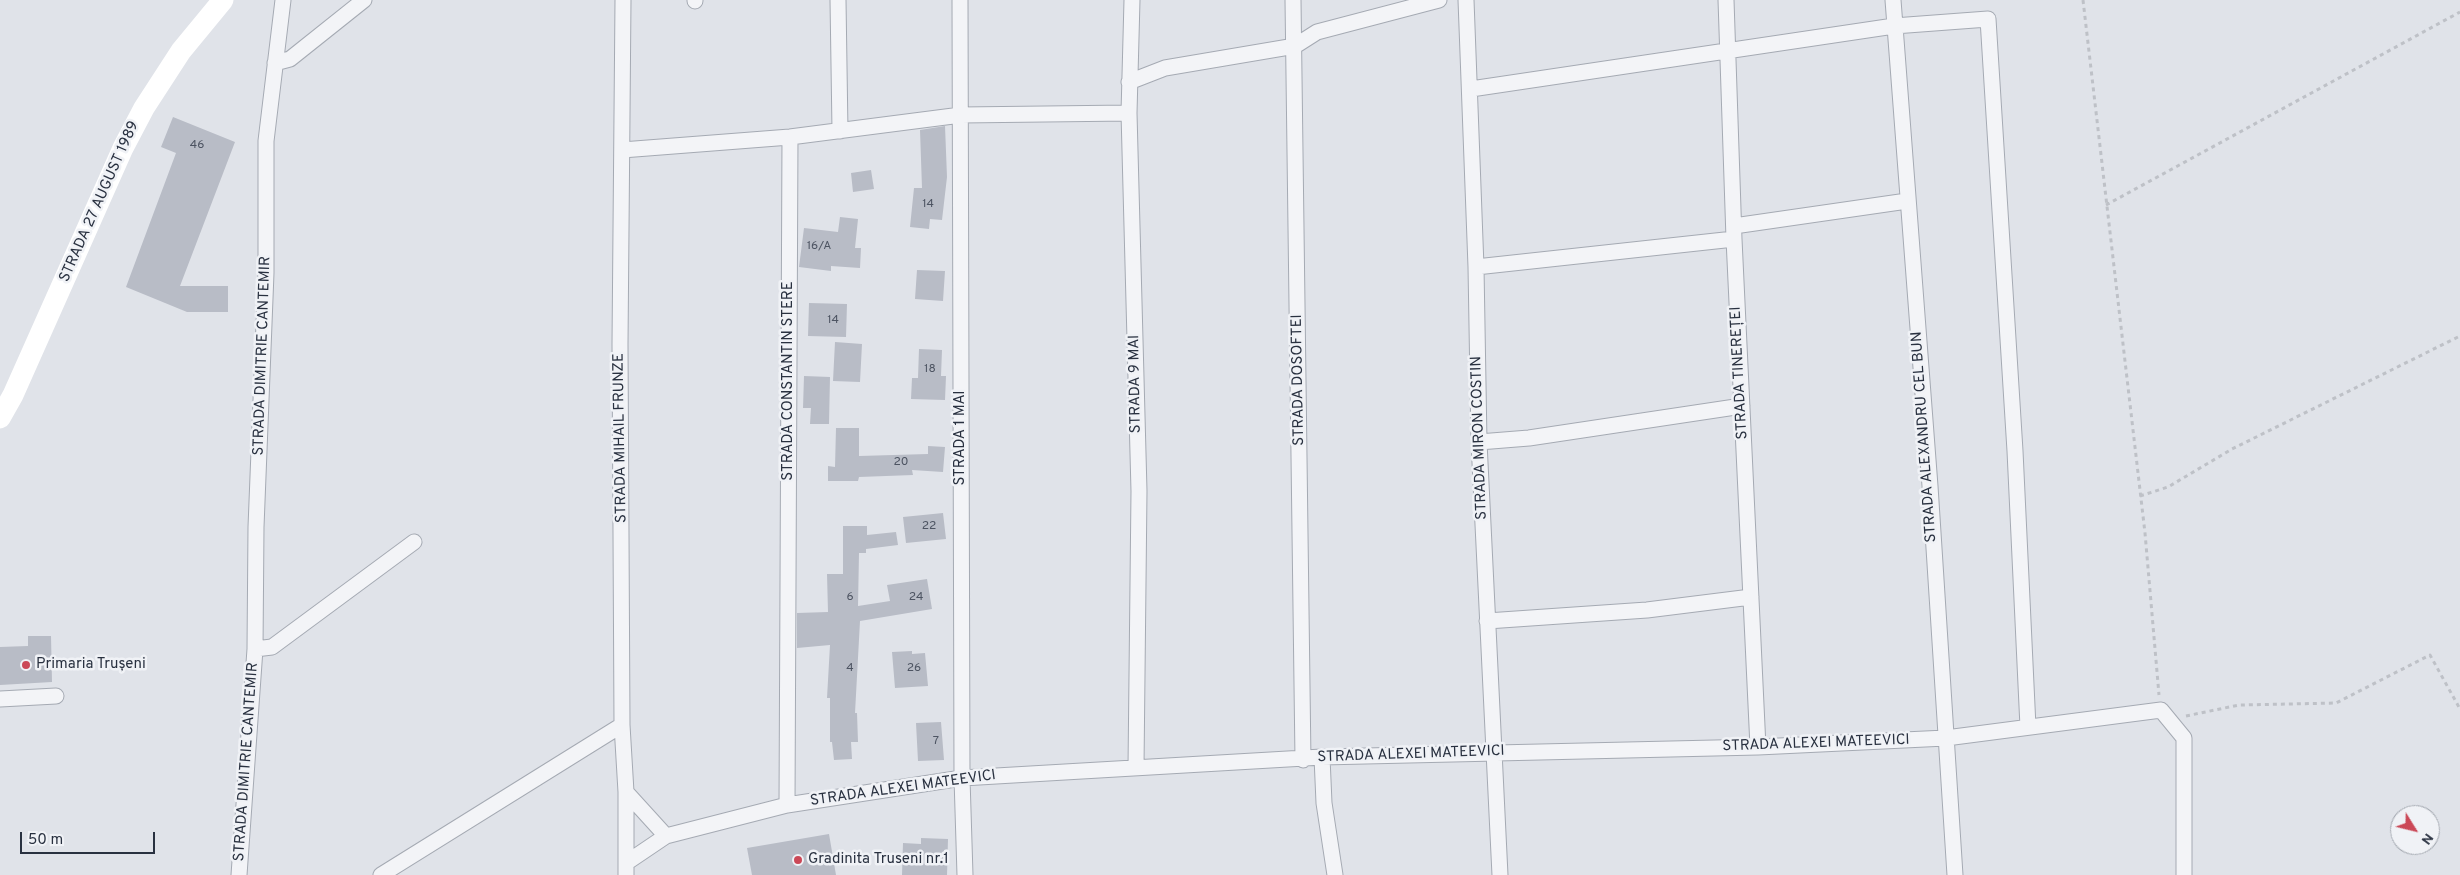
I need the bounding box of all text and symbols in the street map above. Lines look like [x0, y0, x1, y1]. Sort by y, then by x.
street label: STRADA 27 AUGUST 1989 [56, 119, 144, 285]
house number: 46 [190, 139, 204, 153]
house number: 14 [922, 198, 934, 212]
house number: 16/A [807, 240, 831, 254]
street label: STRADA DIMITRIE CANTEMIR [251, 256, 275, 456]
street label: STRADA CONSTANTIN STERE [780, 281, 798, 481]
street label: STRADA TINEREȚEI [1728, 306, 1752, 440]
house number: 14 [827, 314, 839, 328]
street label: STRADA DOSOFTEI [1289, 314, 1309, 446]
street label: STRADA ALEXANDRU CEL BUN [1909, 331, 1941, 543]
street label: STRADA 9 MAI [1126, 335, 1146, 433]
street label: STRADA MIHAIL FRUNZE [611, 353, 631, 523]
street label: STRADA MIRON COSTIN [1468, 356, 1492, 520]
house number: 18 [924, 363, 936, 377]
street label: STRADA 1 MAI [952, 390, 970, 486]
house number: 20 [893, 456, 909, 470]
house number: 22 [922, 520, 936, 534]
house number: 6 [846, 591, 854, 605]
house number: 24 [909, 591, 923, 605]
place label: Primaria Trușeni [36, 656, 146, 674]
marker: Primaria Trușeni [20, 659, 32, 671]
street label: STRADA DIMITRIE CANTEMIR [231, 662, 263, 862]
house number: 4 [846, 662, 854, 676]
house number: 26 [907, 662, 921, 676]
street label: STRADA ALEXEI MATEEVICI [1722, 732, 1910, 756]
house number: 7 [933, 735, 939, 749]
street label: STRADA ALEXEI MATEEVICI [1317, 743, 1505, 767]
street label: STRADA ALEXEI MATEEVICI [809, 767, 997, 811]
north arrow [2390, 805, 2440, 855]
scale bar [22, 822, 158, 854]
text: N [2417, 829, 2437, 848]
text: 50 m [28, 831, 63, 850]
place label: Gradinita Truseni nr.1 [808, 851, 949, 869]
marker: Gradinita Truseni nr.1 [792, 854, 804, 866]

